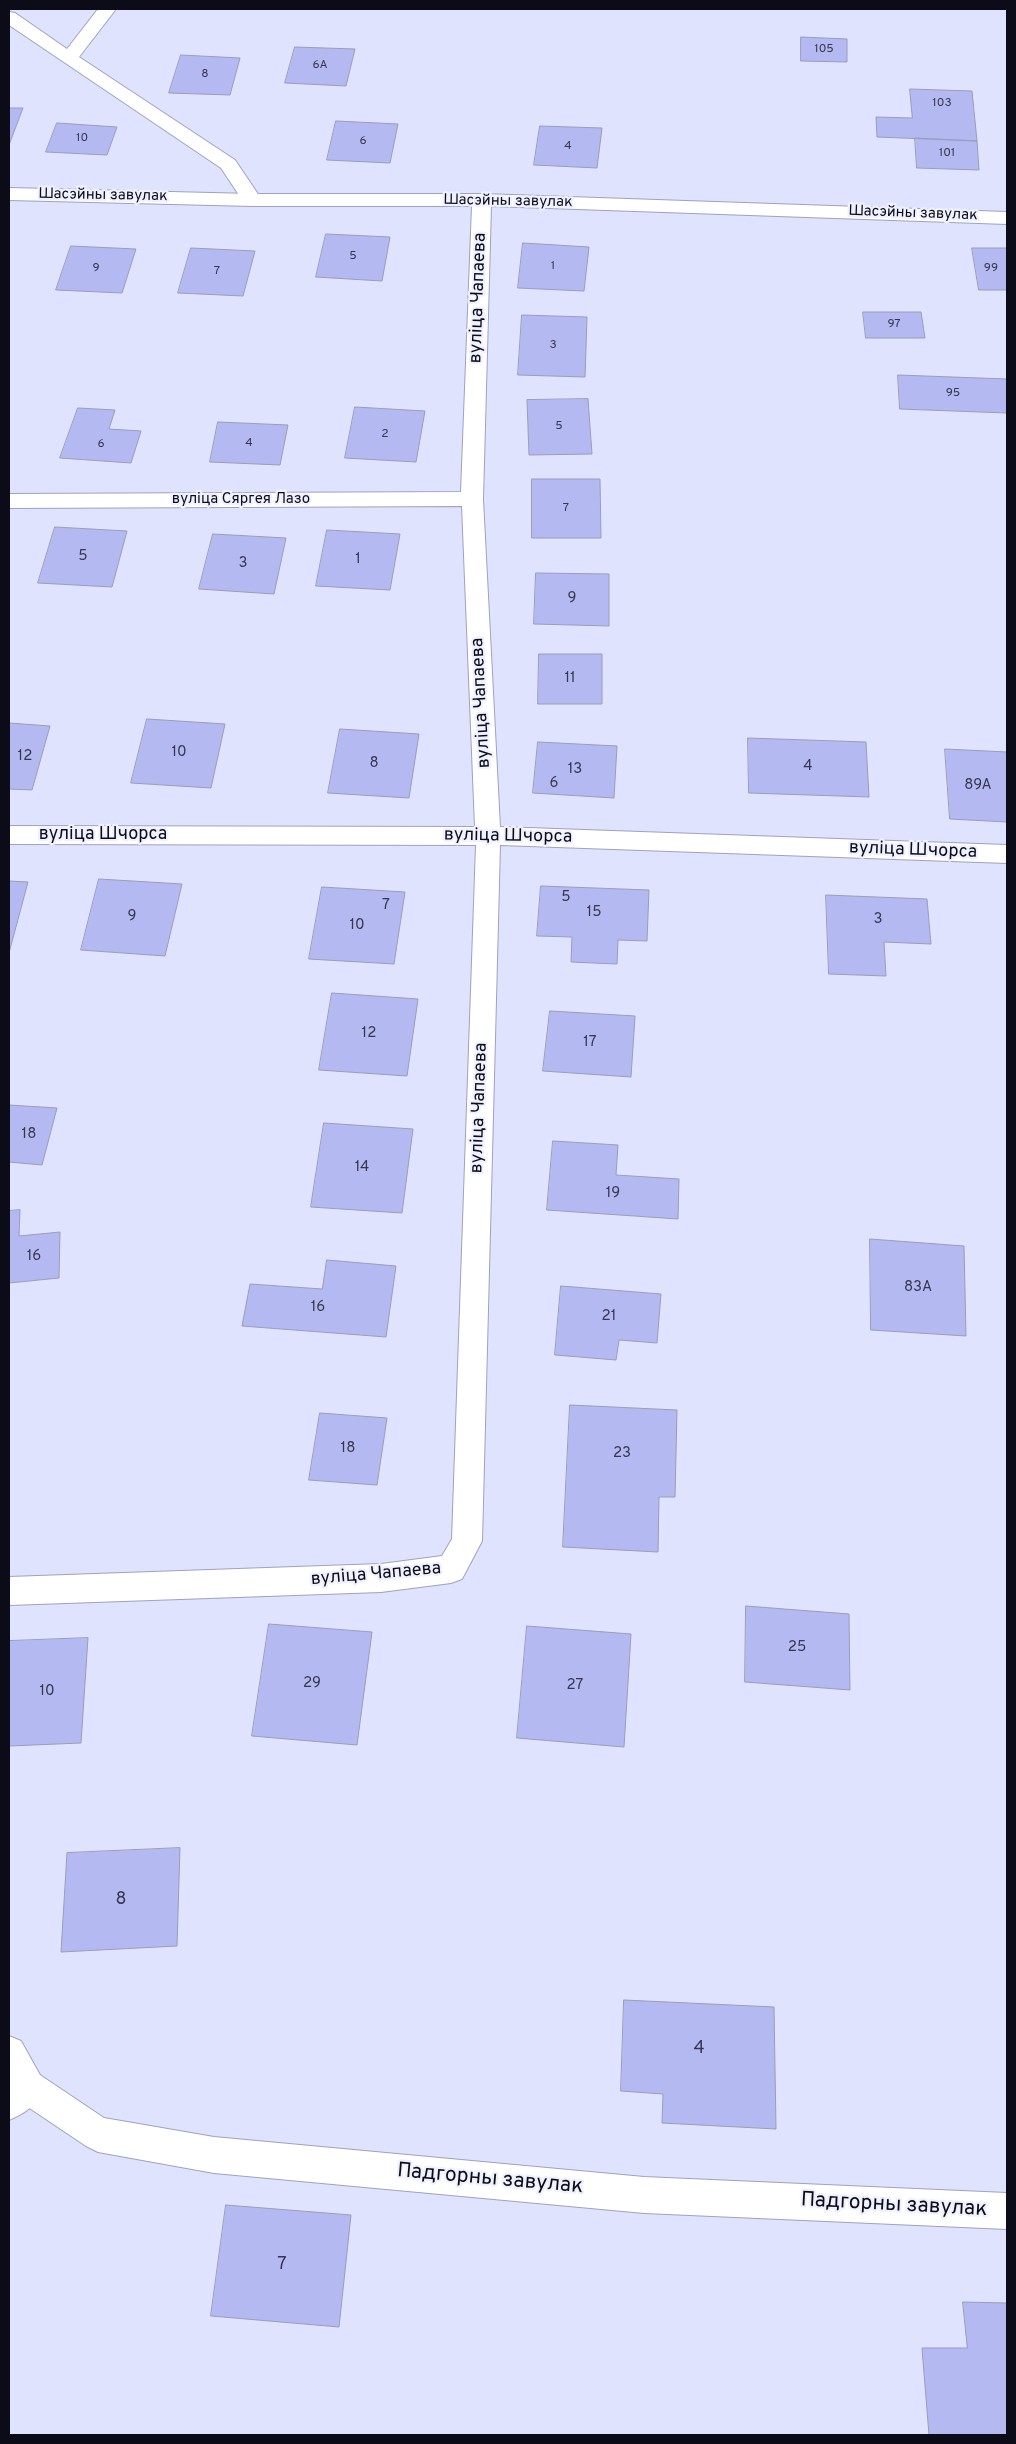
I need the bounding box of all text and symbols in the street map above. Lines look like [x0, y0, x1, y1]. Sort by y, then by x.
house number: 105 [814, 43, 834, 57]
house number: 6А [312, 59, 328, 73]
house number: 8 [201, 68, 209, 82]
house number: 103 [932, 97, 952, 111]
house number: 10 [76, 132, 88, 146]
house number: 6 [359, 135, 367, 149]
house number: 4 [564, 140, 572, 154]
house number: 101 [939, 147, 955, 161]
street label: Шасэйны завулак [38, 186, 168, 206]
street label: Шасэйны завулак [443, 192, 573, 212]
street label: Шасэйны завулак [848, 203, 978, 225]
street label: вуліца Чапаева [466, 232, 492, 364]
house number: 5 [349, 250, 357, 264]
house number: 1 [551, 260, 555, 274]
house number: 9 [92, 262, 100, 276]
house number: 99 [984, 262, 998, 276]
house number: 7 [214, 265, 220, 279]
house number: 97 [887, 318, 901, 332]
house number: 3 [549, 339, 557, 353]
house number: 95 [946, 387, 960, 401]
house number: 5 [555, 420, 563, 434]
house number: 2 [381, 428, 389, 442]
house number: 4 [245, 437, 253, 451]
house number: 6 [97, 438, 105, 452]
street label: вуліца Сяргея Лазо [172, 491, 310, 509]
house number: 7 [563, 502, 569, 516]
house number: 5 [78, 548, 88, 566]
house number: 1 [355, 551, 361, 569]
house number: 3 [238, 555, 248, 573]
house number: 9 [568, 590, 576, 608]
street label: вуліца Чапаева [468, 637, 496, 769]
house number: 11 [564, 670, 576, 688]
house number: 10 [171, 744, 187, 762]
house number: 12 [18, 748, 32, 766]
house number: 8 [369, 755, 379, 773]
house number: 4 [803, 758, 813, 776]
house number: 13 [568, 761, 582, 779]
house number: 6 [550, 775, 558, 793]
house number: 89А [964, 777, 992, 795]
street label: вуліца Шчорса [39, 824, 167, 846]
street label: вуліца Шчорса [444, 825, 572, 849]
street label: вуліца Шчорса [848, 838, 978, 864]
house number: 5 [561, 889, 571, 907]
house number: 7 [382, 897, 390, 915]
house number: 15 [587, 904, 601, 922]
house number: 9 [128, 908, 136, 926]
house number: 3 [873, 911, 883, 929]
house number: 10 [349, 917, 365, 935]
house number: 12 [362, 1025, 376, 1043]
house number: 17 [583, 1034, 597, 1052]
street label: вуліца Чапаева [467, 1042, 493, 1174]
house number: 18 [22, 1126, 36, 1144]
house number: 14 [355, 1159, 369, 1177]
house number: 19 [606, 1185, 620, 1203]
house number: 16 [27, 1248, 41, 1266]
house number: 83А [904, 1279, 932, 1297]
house number: 16 [311, 1299, 325, 1317]
house number: 21 [602, 1308, 616, 1326]
house number: 18 [341, 1440, 355, 1458]
house number: 23 [613, 1445, 631, 1463]
street label: вуліца Чапаева [310, 1559, 442, 1591]
house number: 25 [788, 1639, 806, 1657]
house number: 29 [303, 1675, 321, 1693]
house number: 27 [567, 1677, 583, 1695]
house number: 10 [39, 1683, 55, 1701]
house number: 8 [116, 1889, 126, 1911]
house number: 4 [693, 2038, 705, 2060]
street label: Падгорны завулак [396, 2159, 584, 2201]
street label: Падгорны завулак [800, 2189, 988, 2223]
house number: 7 [277, 2254, 287, 2276]

